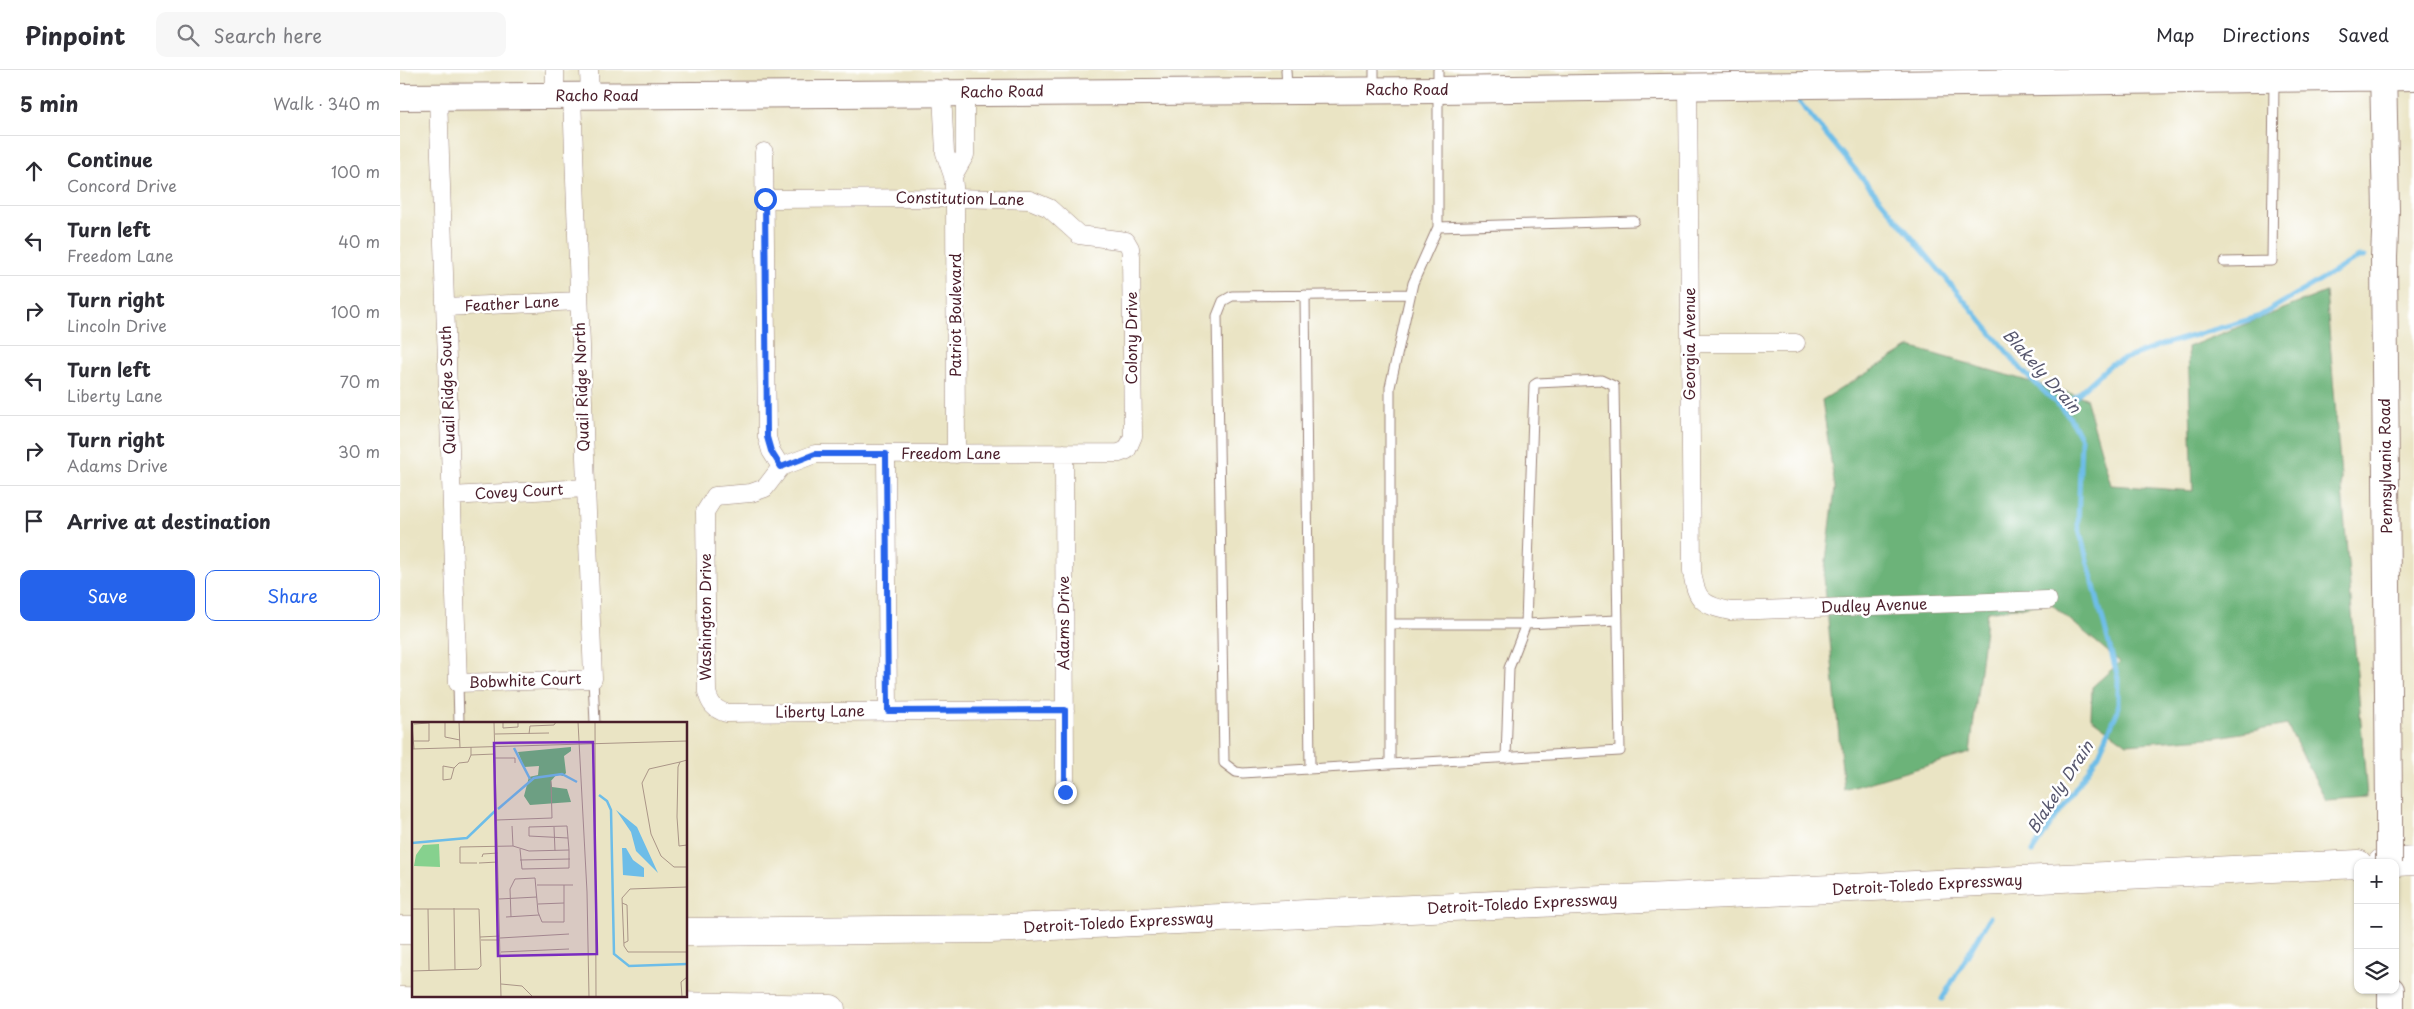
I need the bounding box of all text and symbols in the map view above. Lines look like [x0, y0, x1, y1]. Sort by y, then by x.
search box [156, 12, 506, 57]
text: Pinpoint [25, 17, 126, 53]
icon: search [174, 21, 202, 49]
text: Search here [214, 21, 322, 49]
text: Map [2156, 21, 2194, 48]
text: Directions [2222, 21, 2310, 48]
text: Saved [2338, 21, 2389, 48]
street label: Racho Road [1365, 77, 1449, 100]
street label: Racho Road [960, 78, 1044, 103]
street label: Racho Road [555, 83, 639, 106]
text: 5 min [20, 87, 78, 119]
text: Walk · 340 m [273, 91, 380, 115]
text: Continue [67, 145, 153, 173]
icon: ahead [20, 157, 48, 185]
text: 100 m [331, 159, 380, 183]
text: Concord Drive [67, 173, 177, 197]
street label: Constitution Lane [895, 185, 1025, 210]
route start [754, 188, 777, 211]
text: Turn left [67, 215, 151, 243]
icon: left [20, 227, 48, 255]
text: 40 m [338, 229, 380, 253]
text: Freedom Lane [67, 243, 174, 267]
street label: Patriot Boulevard [943, 253, 966, 377]
text: Turn right [67, 285, 165, 313]
street label: Georgia Avenue [1677, 287, 1700, 401]
street label: Feather Lane [464, 289, 560, 316]
street label: Colony Drive [1119, 291, 1142, 385]
icon: right [20, 297, 48, 325]
text: 100 m [331, 299, 380, 323]
text: Lincoln Drive [67, 313, 167, 337]
street label: Quail Ridge North [567, 322, 594, 452]
water label: Blakely Drain [1998, 323, 2088, 419]
street label: Quail Ridge South [433, 325, 460, 455]
text: Turn left [67, 355, 151, 383]
icon: left [20, 367, 48, 395]
text: 70 m [340, 369, 380, 393]
text: Liberty Lane [67, 383, 163, 407]
street label: Pennsylvania Road [2372, 398, 2397, 534]
text: Turn right [67, 425, 165, 453]
icon: right [20, 437, 48, 465]
text: 30 m [338, 439, 380, 463]
street label: Freedom Lane [901, 441, 1001, 464]
text: Adams Drive [67, 453, 168, 477]
street label: Covey Court [474, 477, 564, 504]
icon: arrive [20, 507, 48, 535]
text: Arrive at destination [67, 507, 271, 535]
street label: Washington Drive [693, 553, 716, 681]
button: Save [20, 570, 195, 621]
button: Share [205, 570, 380, 621]
street label: Adams Drive [1051, 576, 1074, 670]
street label: Dudley Avenue [1820, 591, 1928, 618]
street label: Bobwhite Court [468, 666, 582, 693]
street label: Liberty Lane [775, 698, 865, 723]
inset map [412, 722, 688, 996]
water label: Blakely Drain [2020, 734, 2099, 837]
route end [1054, 781, 1077, 804]
map controls [2354, 859, 2399, 994]
button: + [2354, 859, 2399, 904]
street label: Detroit-Toledo Expressway [1831, 867, 2023, 900]
street label: Detroit-Toledo Expressway [1426, 886, 1618, 919]
button: − [2354, 904, 2399, 949]
street label: Detroit-Toledo Expressway [1022, 905, 1214, 938]
button: layers [2354, 949, 2399, 994]

